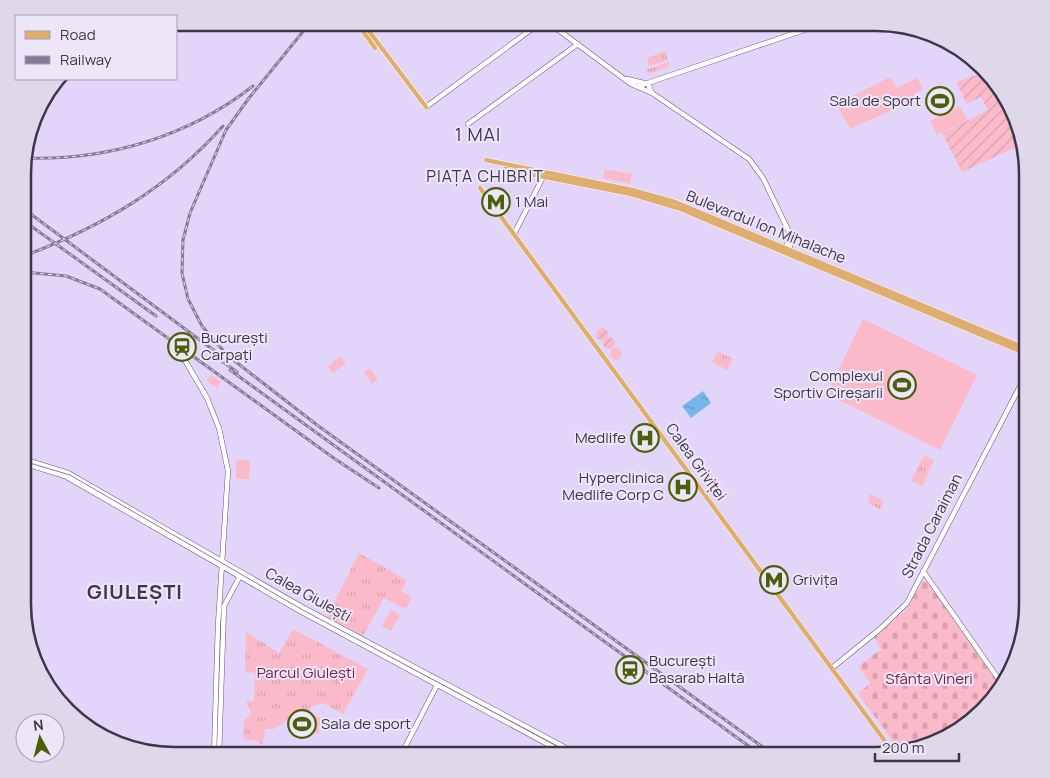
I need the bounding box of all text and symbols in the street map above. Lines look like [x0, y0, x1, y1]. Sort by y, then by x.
legend [15, 15, 178, 80]
text: Road [60, 24, 96, 45]
text: Railway [60, 49, 112, 70]
sports icon: Sala de Sport [925, 86, 955, 116]
place label: Sala de Sport [830, 90, 921, 111]
district label: 1 MAI [455, 122, 501, 146]
district label: PIAȚA CHIBRIT [426, 165, 544, 187]
street label: Bulevardul Ion Mihalache [683, 185, 849, 268]
metro station icon: 1 Mai [481, 187, 511, 217]
place label: 1 Mai [515, 191, 548, 212]
place label: București Carpați [201, 327, 268, 365]
station icon: București Carpați [167, 332, 197, 362]
place label: Complexul Sportiv Cireșarii [774, 365, 883, 403]
sports icon: Complexul Sportiv Cireșarii [887, 370, 917, 400]
street label: Calea Griviței [661, 419, 732, 505]
hospital icon: Medlife [630, 423, 660, 453]
place label: Medlife [575, 427, 626, 448]
place label: Hyperclinica Medlife Corp C [562, 467, 664, 505]
street label: Strada Caraiman [896, 470, 967, 582]
hospital icon: Hyperclinica Medlife Corp C [668, 472, 698, 502]
street label: Calea Giulești [262, 562, 355, 627]
metro station icon: Grivița [759, 565, 789, 595]
place label: Grivița [793, 569, 838, 590]
district label: GIULEȘTI [87, 578, 183, 605]
place label: București Basarab Haltă [649, 650, 745, 688]
station icon: București Basarab Haltă [615, 655, 645, 685]
park label: Parcul Giulești [257, 662, 355, 683]
park label: Sfânta Vineri [885, 668, 973, 689]
sports icon: Sala de sport [287, 709, 317, 739]
north arrow [15, 713, 65, 763]
place label: Sala de sport [321, 713, 411, 734]
text: N [32, 715, 45, 735]
scale bar [875, 730, 959, 762]
text: 200 m [882, 737, 925, 758]

